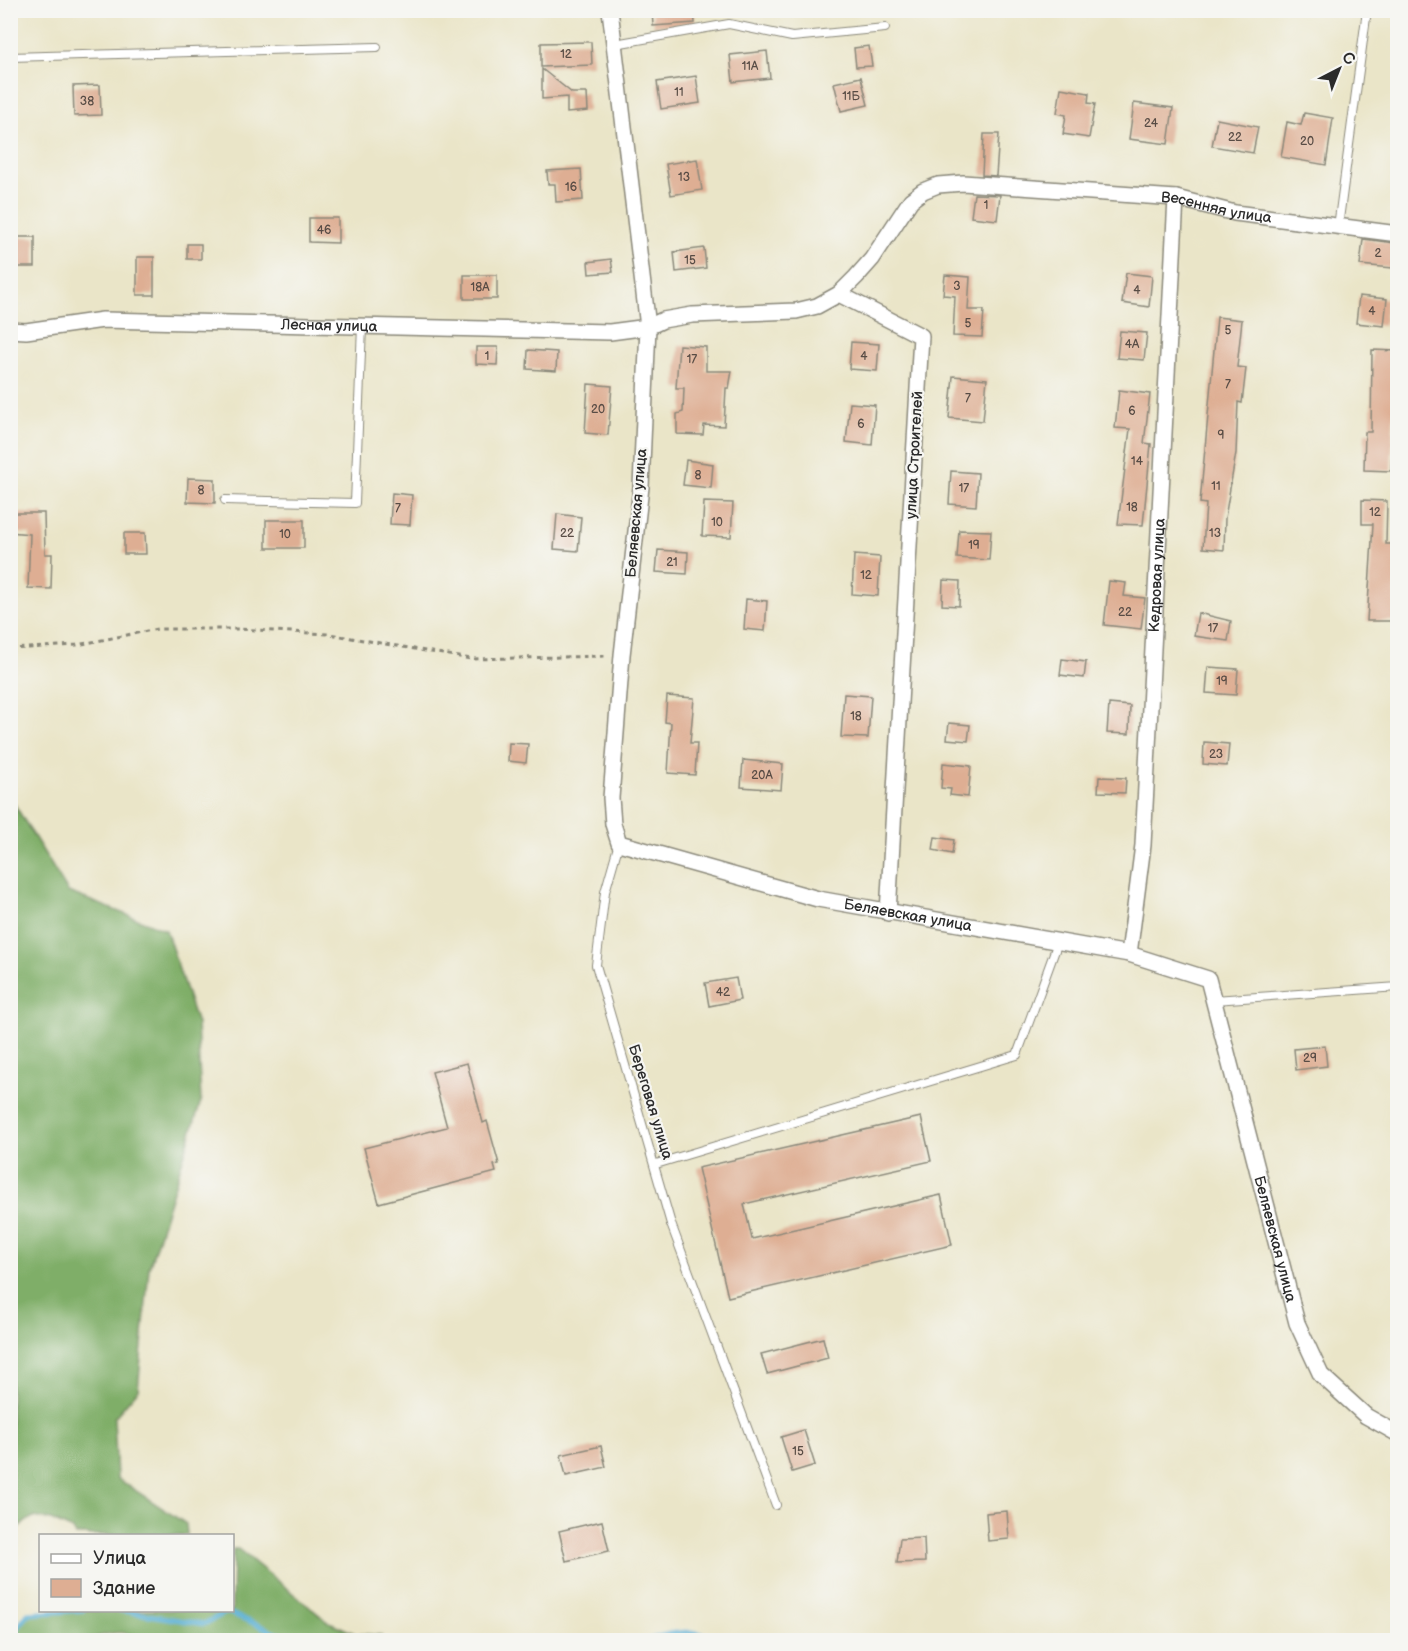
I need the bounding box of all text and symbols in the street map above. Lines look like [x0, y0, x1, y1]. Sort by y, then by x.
north arrow [1309, 39, 1369, 99]
house number: 12 [560, 47, 572, 62]
text: С [1338, 48, 1359, 70]
house number: 11А [742, 59, 759, 74]
house number: 11 [674, 85, 684, 100]
house number: 11Б [842, 89, 860, 104]
house number: 38 [80, 94, 94, 109]
house number: 24 [1144, 116, 1159, 131]
house number: 22 [1228, 130, 1242, 145]
house number: 20 [1300, 134, 1314, 149]
house number: 13 [678, 170, 690, 185]
house number: 16 [565, 180, 577, 195]
street label: Весенняя улица [1160, 188, 1273, 228]
house number: 1 [984, 198, 988, 213]
house number: 46 [317, 223, 331, 238]
house number: 2 [1374, 246, 1382, 261]
house number: 15 [684, 253, 696, 268]
house number: 3 [953, 279, 961, 294]
house number: 18А [471, 280, 490, 295]
house number: 4 [1133, 283, 1141, 298]
house number: 4 [1368, 304, 1376, 319]
street label: Лесная улица [280, 315, 378, 336]
house number: 5 [965, 316, 972, 331]
house number: 5 [1225, 323, 1232, 338]
house number: 4А [1125, 337, 1140, 352]
house number: 1 [485, 349, 489, 364]
house number: 4 [860, 349, 868, 364]
house number: 17 [687, 352, 697, 367]
house number: 7 [1225, 377, 1231, 392]
street label: улица Строителей [902, 391, 927, 519]
house number: 7 [965, 391, 971, 406]
house number: 20 [591, 402, 605, 417]
house number: 6 [1128, 404, 1136, 419]
house number: 6 [857, 417, 865, 432]
house number: 9 [1218, 428, 1225, 443]
street label: Беляевская улица [621, 448, 652, 578]
house number: 14 [1131, 454, 1144, 469]
house number: 8 [695, 468, 702, 483]
house number: 11 [1211, 479, 1221, 494]
house number: 17 [959, 481, 969, 496]
house number: 8 [198, 483, 205, 498]
house number: 18 [1126, 500, 1138, 515]
house number: 7 [395, 501, 401, 516]
house number: 12 [1369, 505, 1381, 520]
house number: 10 [711, 515, 723, 530]
street label: Кедровая улица [1145, 518, 1170, 633]
house number: 22 [560, 526, 574, 541]
house number: 13 [1209, 526, 1221, 541]
house number: 10 [279, 527, 291, 542]
house number: 19 [968, 538, 980, 553]
house number: 21 [666, 555, 678, 570]
house number: 12 [860, 568, 872, 583]
house number: 22 [1118, 605, 1132, 620]
house number: 17 [1208, 621, 1218, 636]
house number: 19 [1216, 674, 1228, 689]
house number: 18 [850, 709, 862, 724]
house number: 23 [1209, 747, 1223, 762]
house number: 20А [751, 768, 773, 783]
street label: Беляевская улица [842, 895, 974, 936]
house number: 42 [716, 985, 730, 1000]
street label: Береговая улица [624, 1042, 677, 1162]
house number: 29 [1303, 1051, 1317, 1066]
street label: Беляевская улица [1249, 1174, 1300, 1305]
house number: 15 [792, 1444, 804, 1459]
legend [39, 1534, 234, 1612]
text: Улица [93, 1548, 147, 1569]
text: Здание [93, 1578, 155, 1599]

